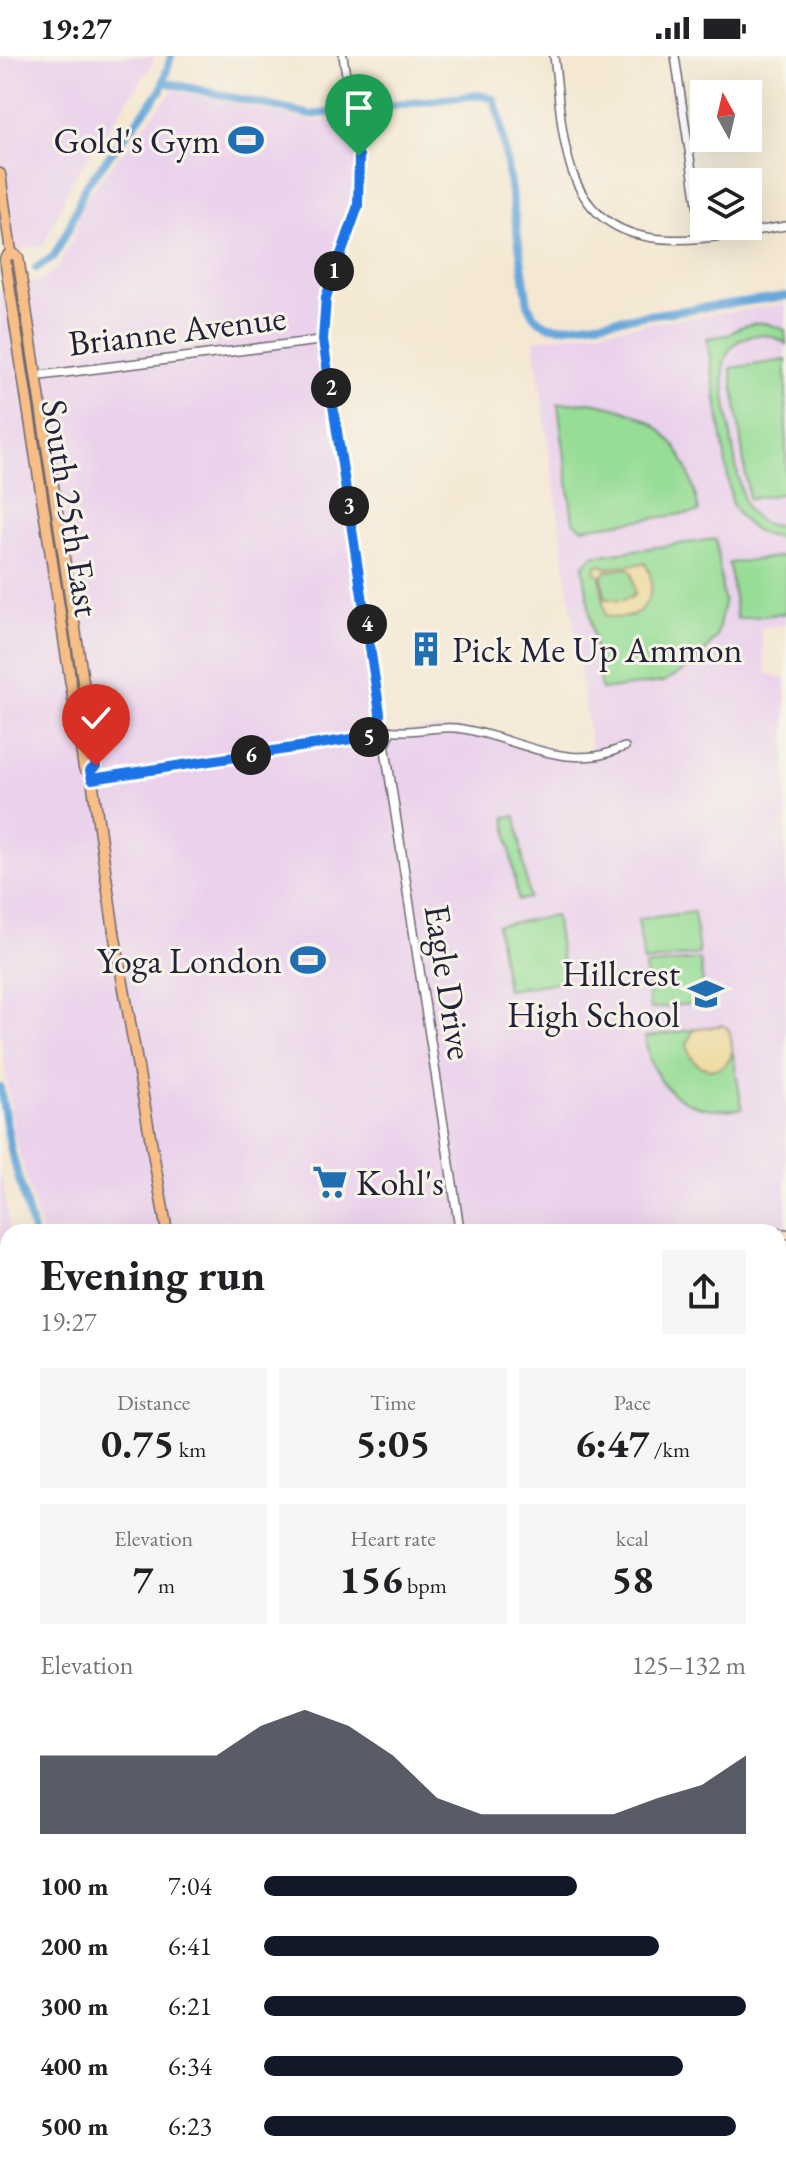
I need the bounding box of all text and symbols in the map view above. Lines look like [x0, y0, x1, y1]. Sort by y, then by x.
text: 19:27 [40, 9, 112, 48]
pin [325, 74, 393, 156]
north arrow [690, 80, 762, 152]
map controls [690, 80, 762, 240]
icon: arrive [337, 86, 381, 130]
place label: Gold's Gym [54, 117, 220, 164]
sports icon: Gold's Gym [227, 121, 265, 159]
button: layers [690, 168, 762, 240]
pin: 1 [314, 251, 354, 291]
text: 1 [328, 256, 340, 285]
street label: Brianne Avenue [65, 293, 289, 367]
pin: 2 [311, 368, 351, 408]
text: 2 [325, 373, 337, 402]
street label: South 25th East [31, 396, 111, 620]
pin: 3 [329, 486, 369, 526]
text: 3 [343, 491, 355, 520]
pin: 4 [347, 604, 387, 644]
text: 4 [361, 609, 373, 638]
place label: Pick Me Up Ammon [452, 626, 743, 673]
building icon: Pick Me Up Ammon [407, 630, 445, 668]
pin [62, 684, 130, 766]
icon: check [74, 696, 118, 740]
pin: 5 [349, 717, 389, 757]
text: 5 [363, 722, 375, 751]
pin: 6 [231, 735, 271, 775]
text: 6 [245, 740, 257, 769]
street label: Eagle Drive [414, 901, 484, 1063]
place label: Yoga London [97, 937, 282, 984]
sports icon: Yoga London [289, 941, 327, 979]
place label: Hillcrest High School [507, 950, 681, 1038]
school or university icon: Hillcrest High School [687, 975, 725, 1013]
place label: Kohl's [356, 1159, 444, 1206]
supermarket icon: Kohl's [311, 1163, 349, 1201]
text: Evening run [40, 1246, 265, 1303]
button: share [662, 1250, 746, 1334]
text: 19:27 [40, 1305, 96, 1339]
text: Distance [117, 1388, 190, 1417]
text: Time [370, 1388, 416, 1417]
text: Pace [614, 1388, 651, 1417]
text: 0.75 [101, 1417, 174, 1469]
text: 5:05 [356, 1417, 430, 1469]
text: 6:47 [575, 1417, 649, 1469]
text: km [174, 1435, 206, 1464]
text: /km [649, 1435, 690, 1464]
text: Elevation [114, 1524, 193, 1553]
text: Heart rate [350, 1524, 436, 1553]
text: kcal [616, 1524, 649, 1553]
text: 7 [132, 1553, 153, 1605]
text: 156 [339, 1553, 403, 1605]
text: 58 [611, 1553, 653, 1605]
text: m [153, 1571, 175, 1600]
text: bpm [403, 1571, 447, 1600]
text: Elevation [40, 1648, 134, 1682]
text: 125–132 m [631, 1648, 746, 1682]
text: 100 m [40, 1869, 108, 1903]
text: 7:04 [168, 1869, 212, 1903]
text: 200 m [40, 1929, 108, 1963]
text: 6:41 [168, 1929, 212, 1963]
text: 300 m [40, 1989, 108, 2023]
text: 6:21 [168, 1989, 212, 2023]
text: 400 m [40, 2049, 108, 2083]
text: 6:34 [168, 2049, 212, 2083]
text: 500 m [40, 2109, 108, 2143]
text: 6:23 [168, 2109, 212, 2143]

